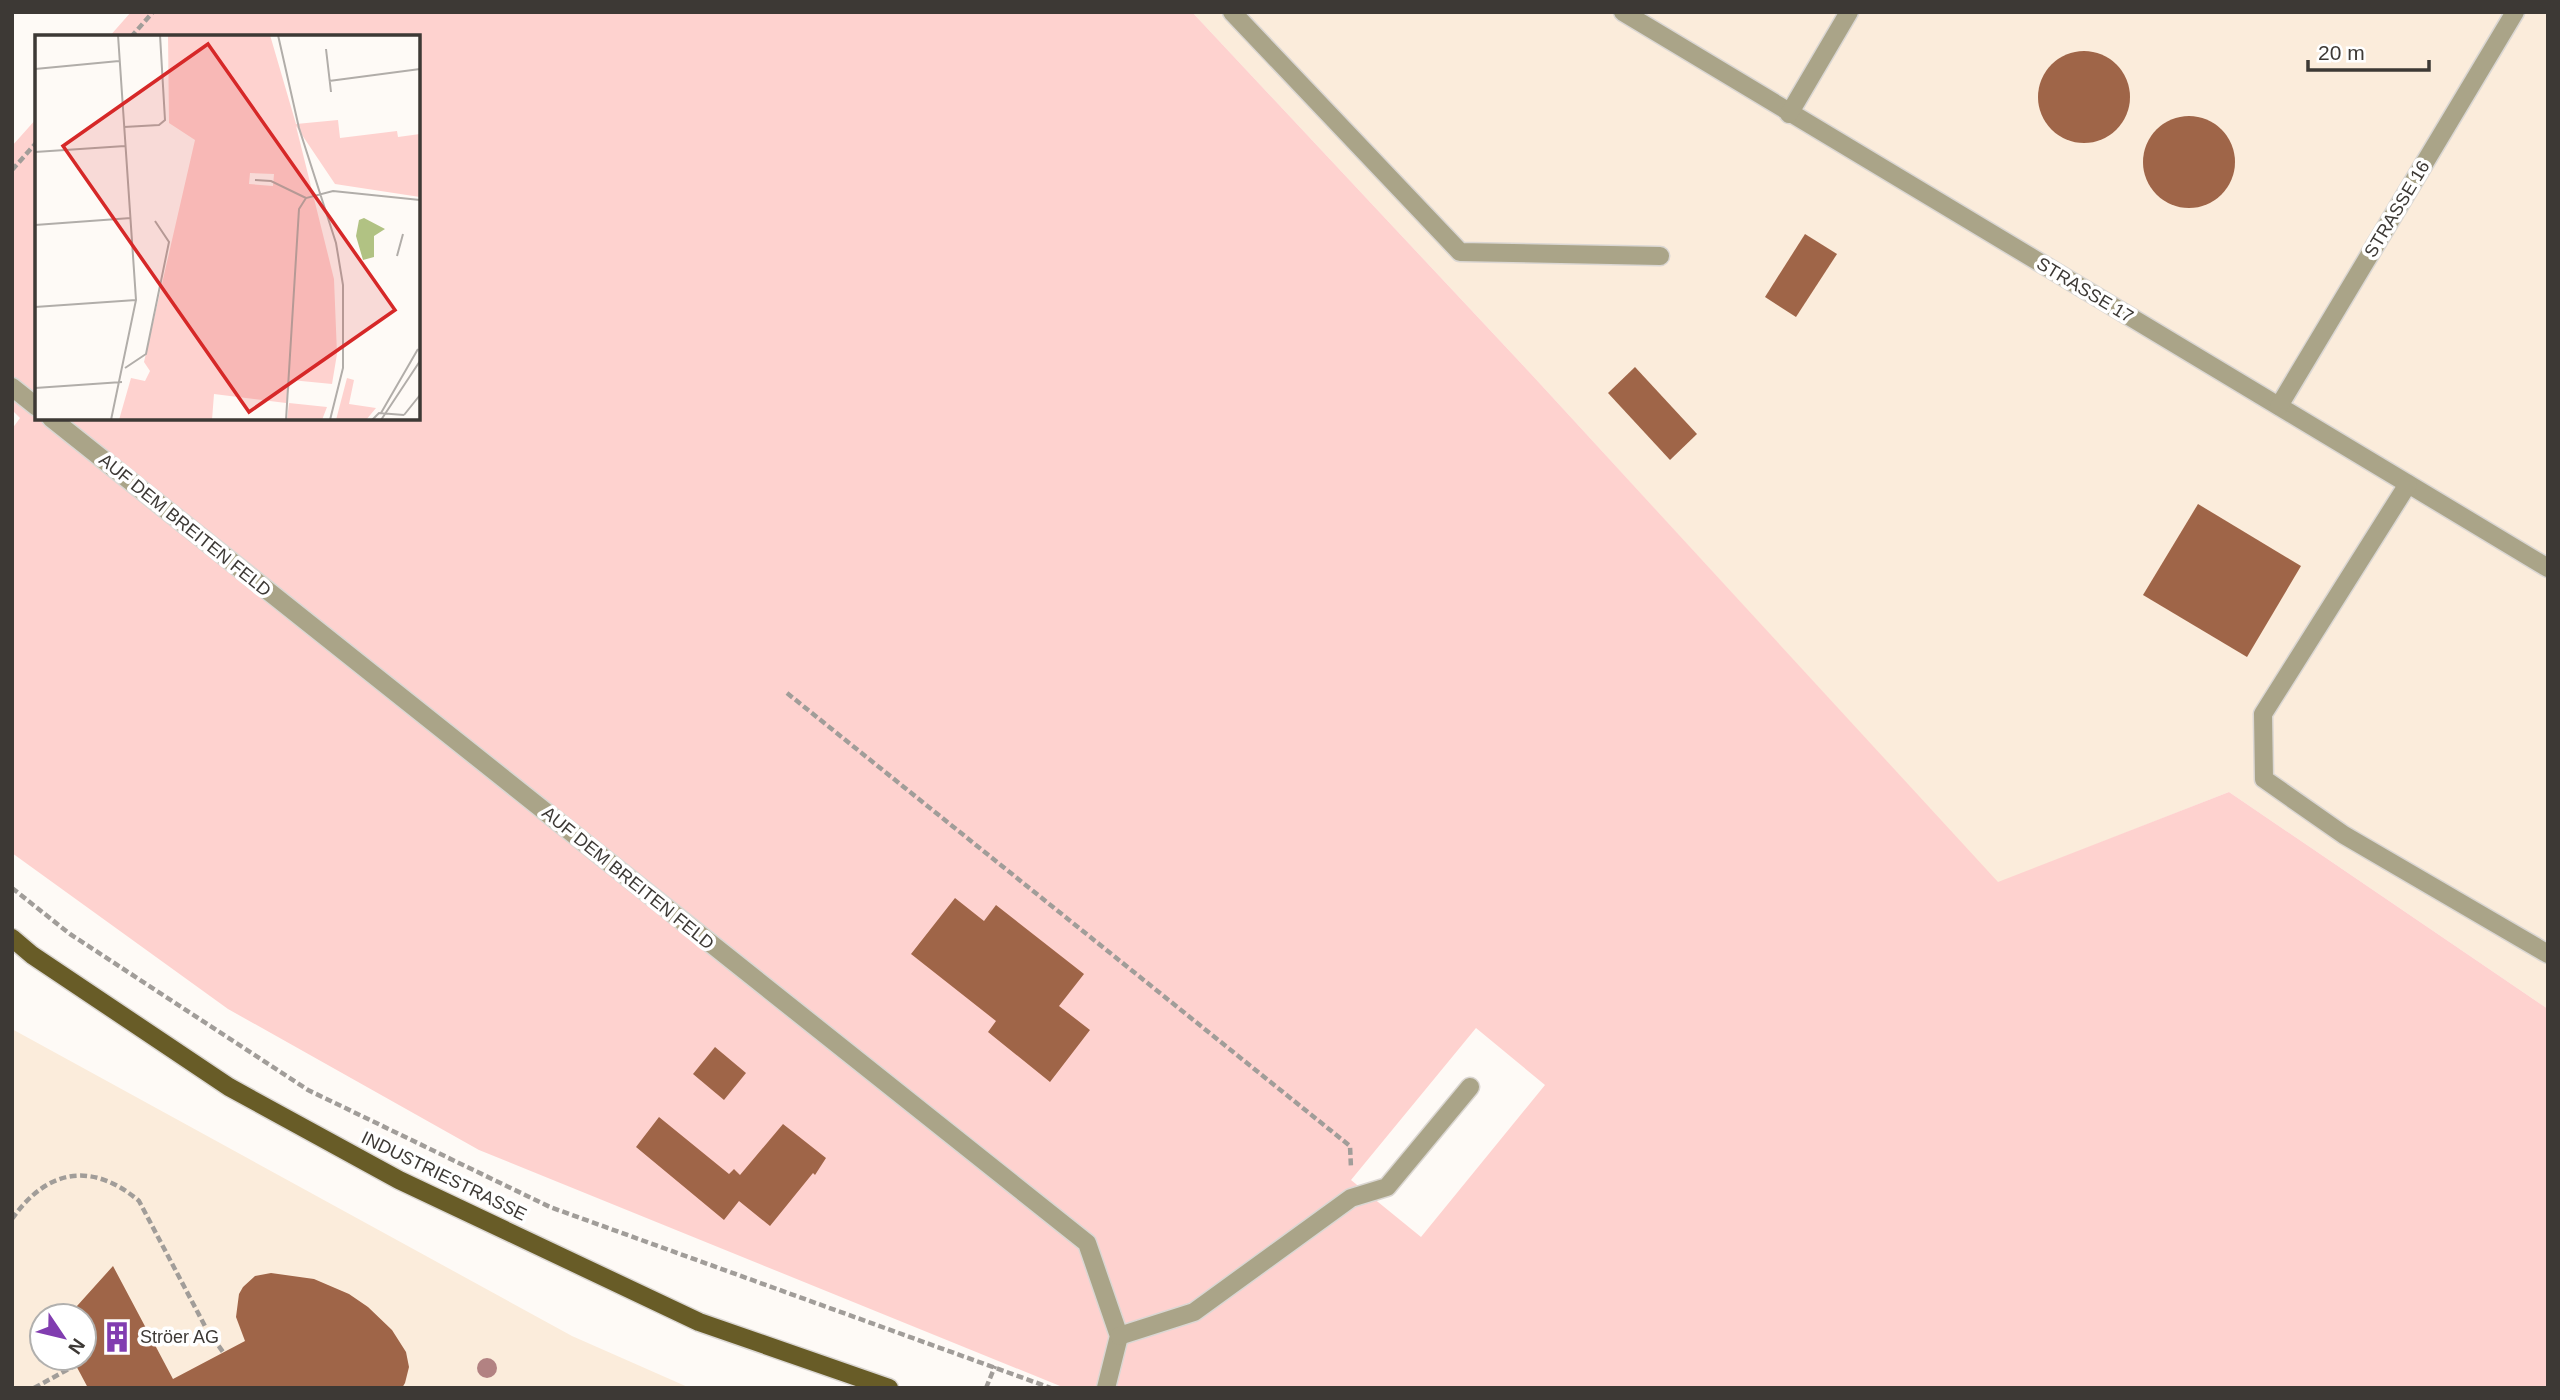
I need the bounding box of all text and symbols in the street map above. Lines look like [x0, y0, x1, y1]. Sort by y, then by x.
scale bar [2308, 28, 2429, 72]
inset map [35, 35, 420, 420]
text: 20 m [2318, 41, 2365, 64]
street label: STRASSE 16 [2360, 157, 2434, 261]
street label: STRASSE 17 [2033, 253, 2137, 327]
street label: AUF DEM BREITEN FELD [95, 450, 275, 600]
street label: AUF DEM BREITEN FELD [538, 803, 718, 953]
street label: INDUSTRIESTRASSE [358, 1127, 530, 1225]
north arrow [28, 1302, 98, 1372]
building icon: Ströer AG [100, 1320, 134, 1354]
place label: Ströer AG [140, 1327, 219, 1347]
text: N [64, 1335, 89, 1358]

